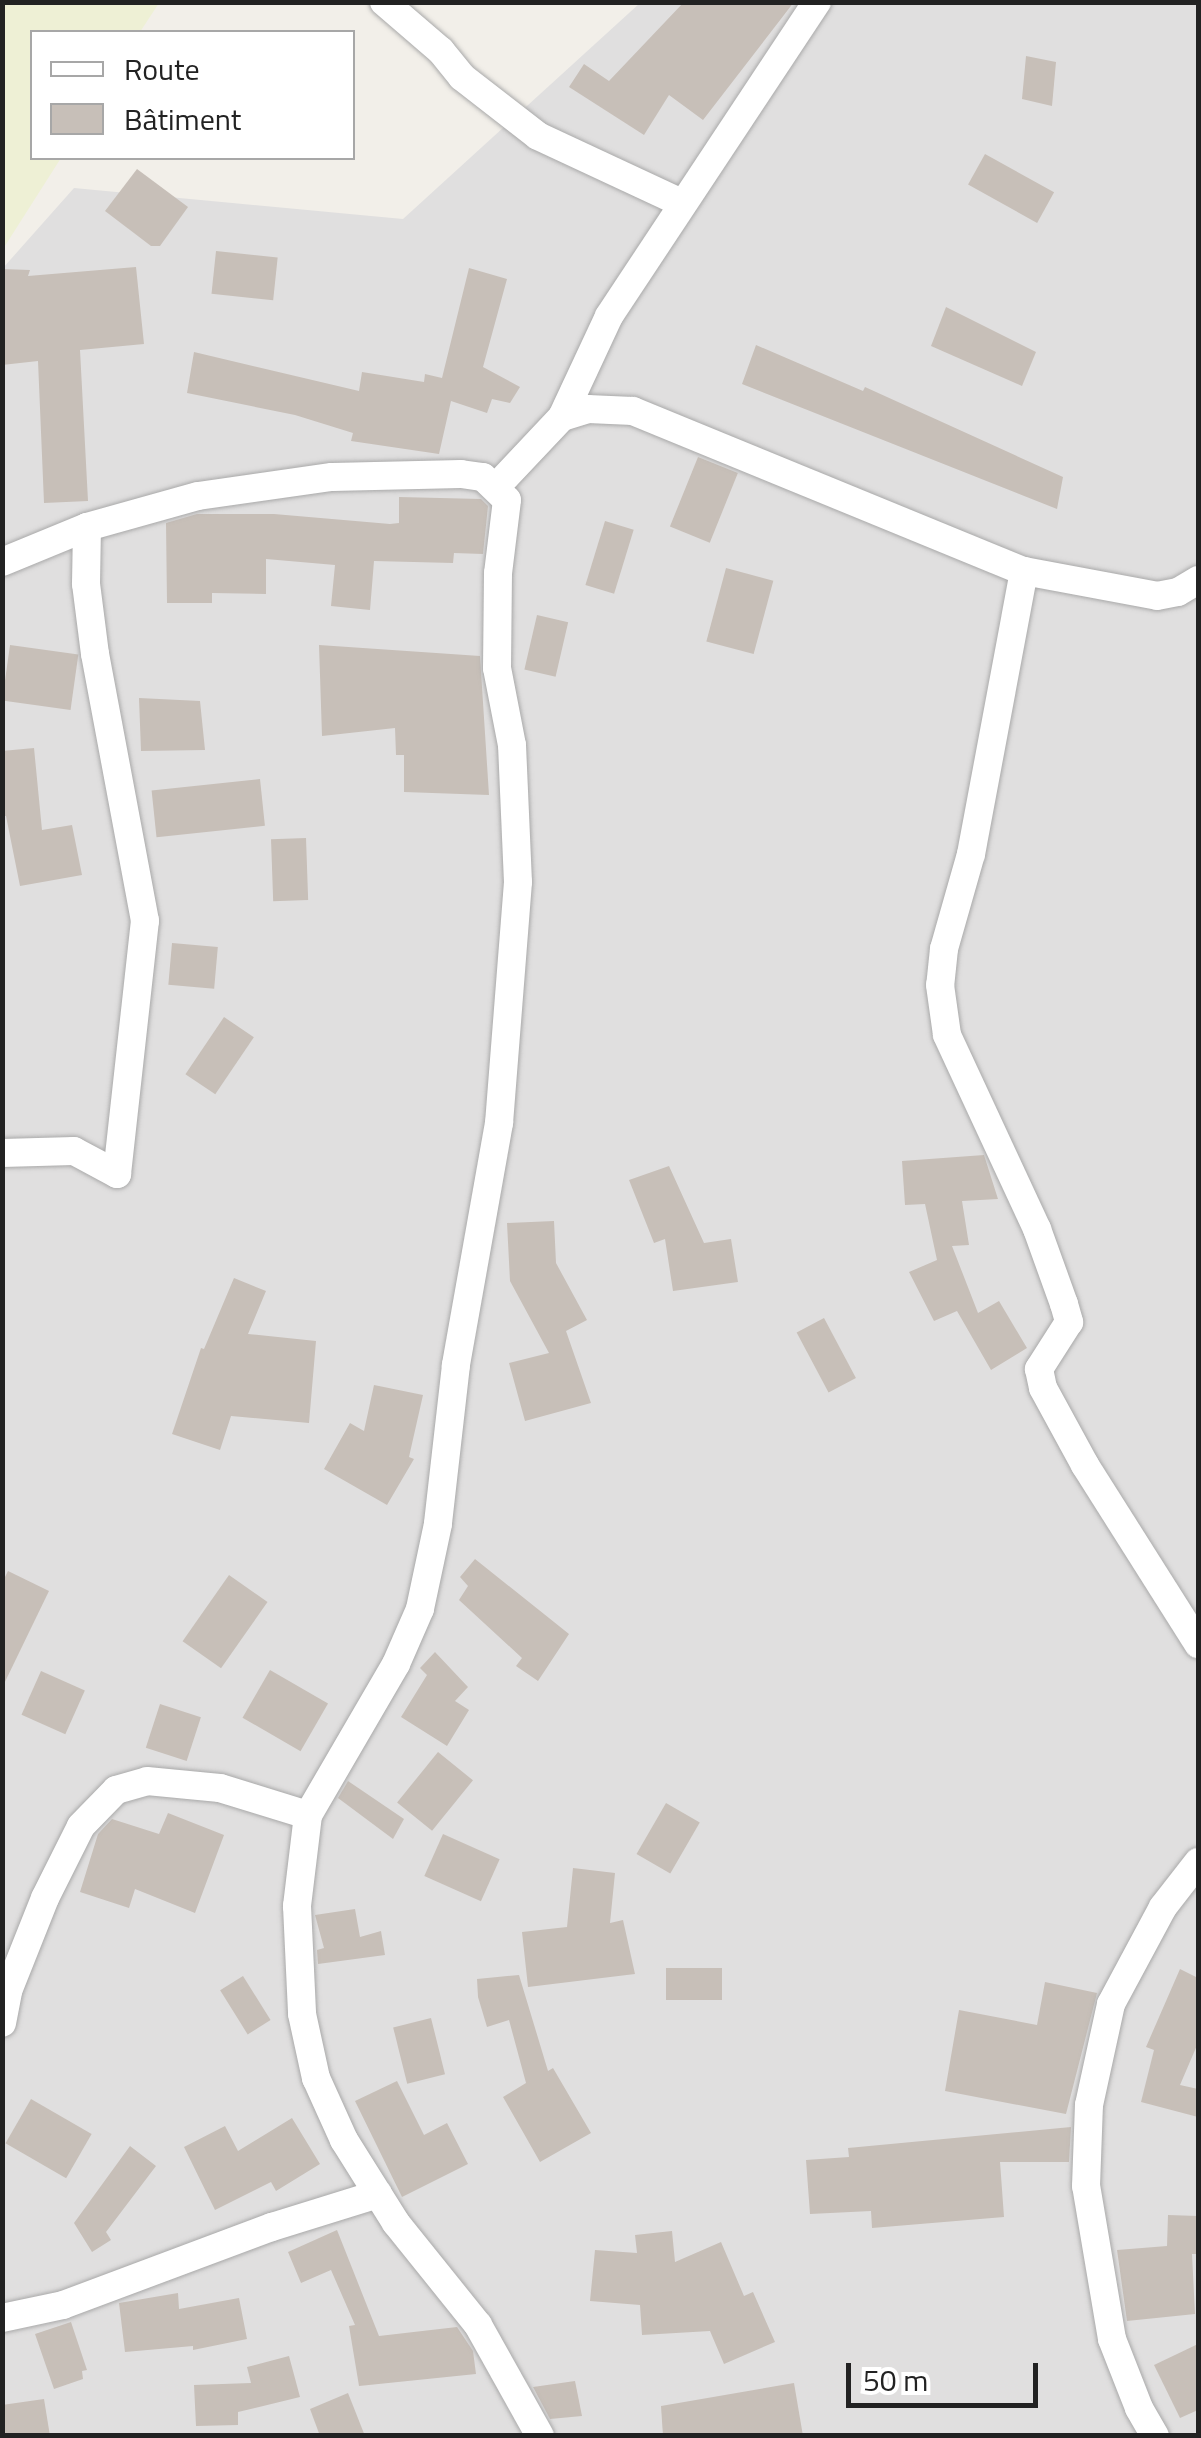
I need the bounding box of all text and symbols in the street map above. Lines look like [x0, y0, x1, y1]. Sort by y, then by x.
legend [30, 30, 355, 160]
text: Route [124, 46, 200, 92]
text: Bâtiment [124, 96, 241, 142]
scale bar [851, 2343, 1044, 2405]
text: 50 m [863, 2357, 928, 2403]

